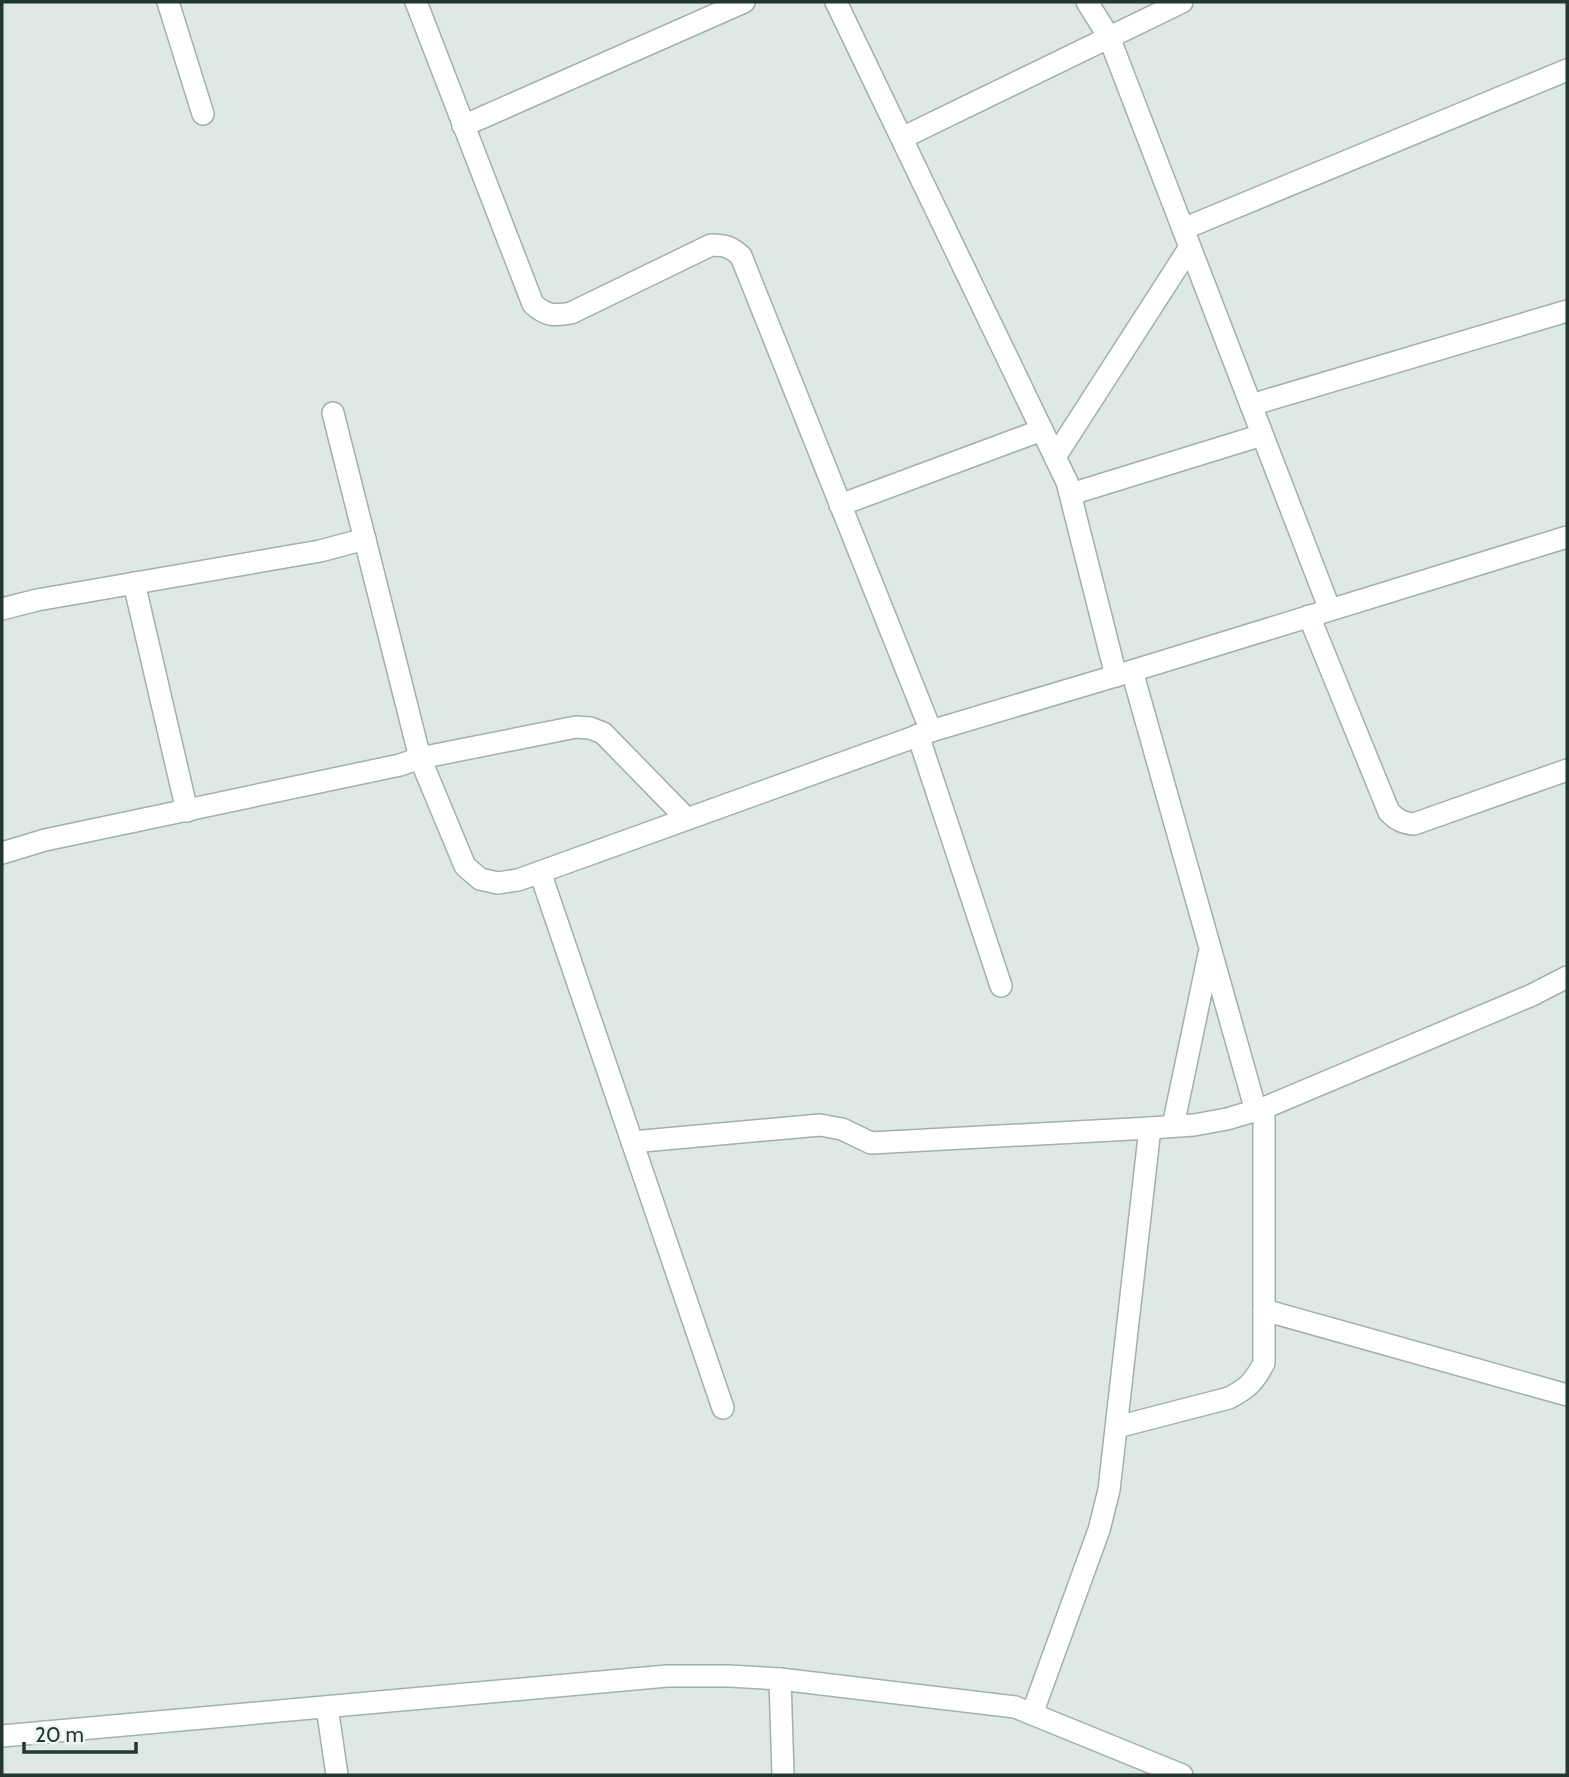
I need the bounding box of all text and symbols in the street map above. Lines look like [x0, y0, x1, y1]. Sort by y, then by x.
scale bar [24, 1710, 136, 1754]
text: 20 m [35, 1722, 84, 1747]

